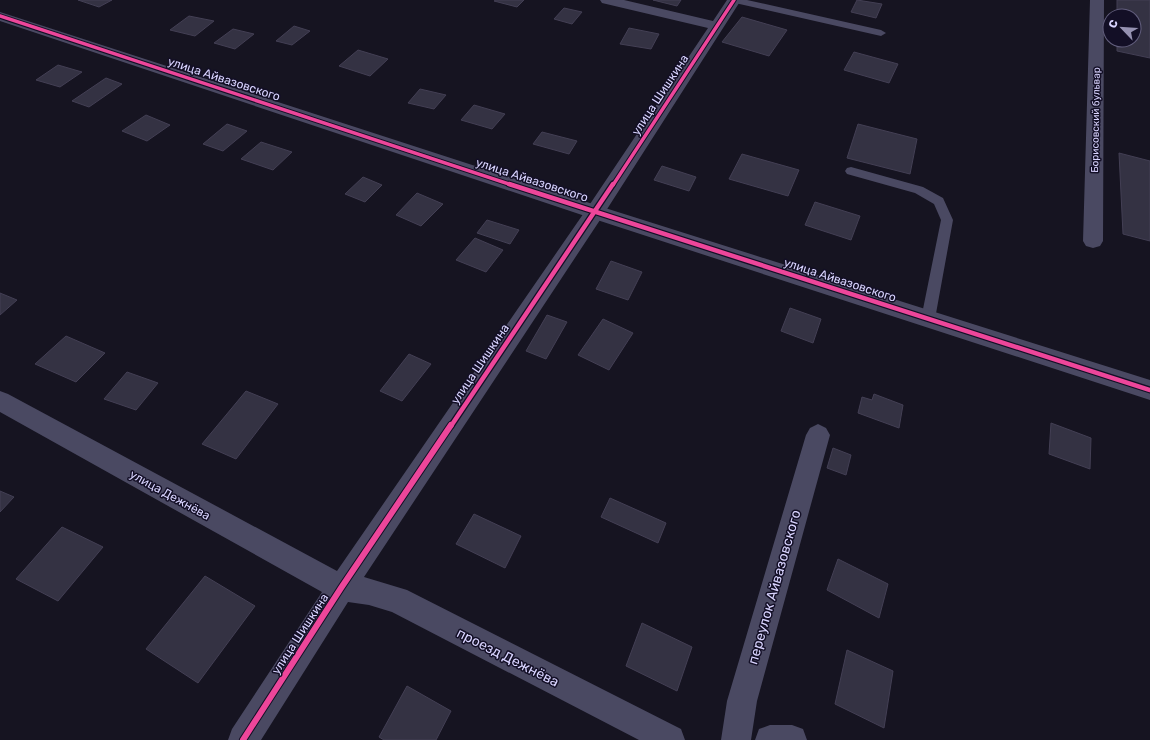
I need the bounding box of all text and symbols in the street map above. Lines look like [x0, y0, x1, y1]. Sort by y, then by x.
north arrow [1102, 8, 1142, 48]
text: С [1106, 17, 1121, 30]
street label: улица Шишкина [629, 52, 691, 138]
street label: улица Айвазовского [166, 54, 282, 104]
street label: Борисовский бульвар [1089, 67, 1103, 173]
street label: улица Айвазовского [474, 155, 590, 205]
street label: улица Айвазовского [782, 255, 898, 305]
street label: улица Шишкина [448, 321, 512, 407]
street label: улица Дежнёва [127, 467, 213, 523]
street label: переулок Айвазовского [744, 508, 805, 666]
street label: улица Шишкина [269, 591, 331, 677]
street label: проезд Дежнёва [454, 624, 562, 691]

